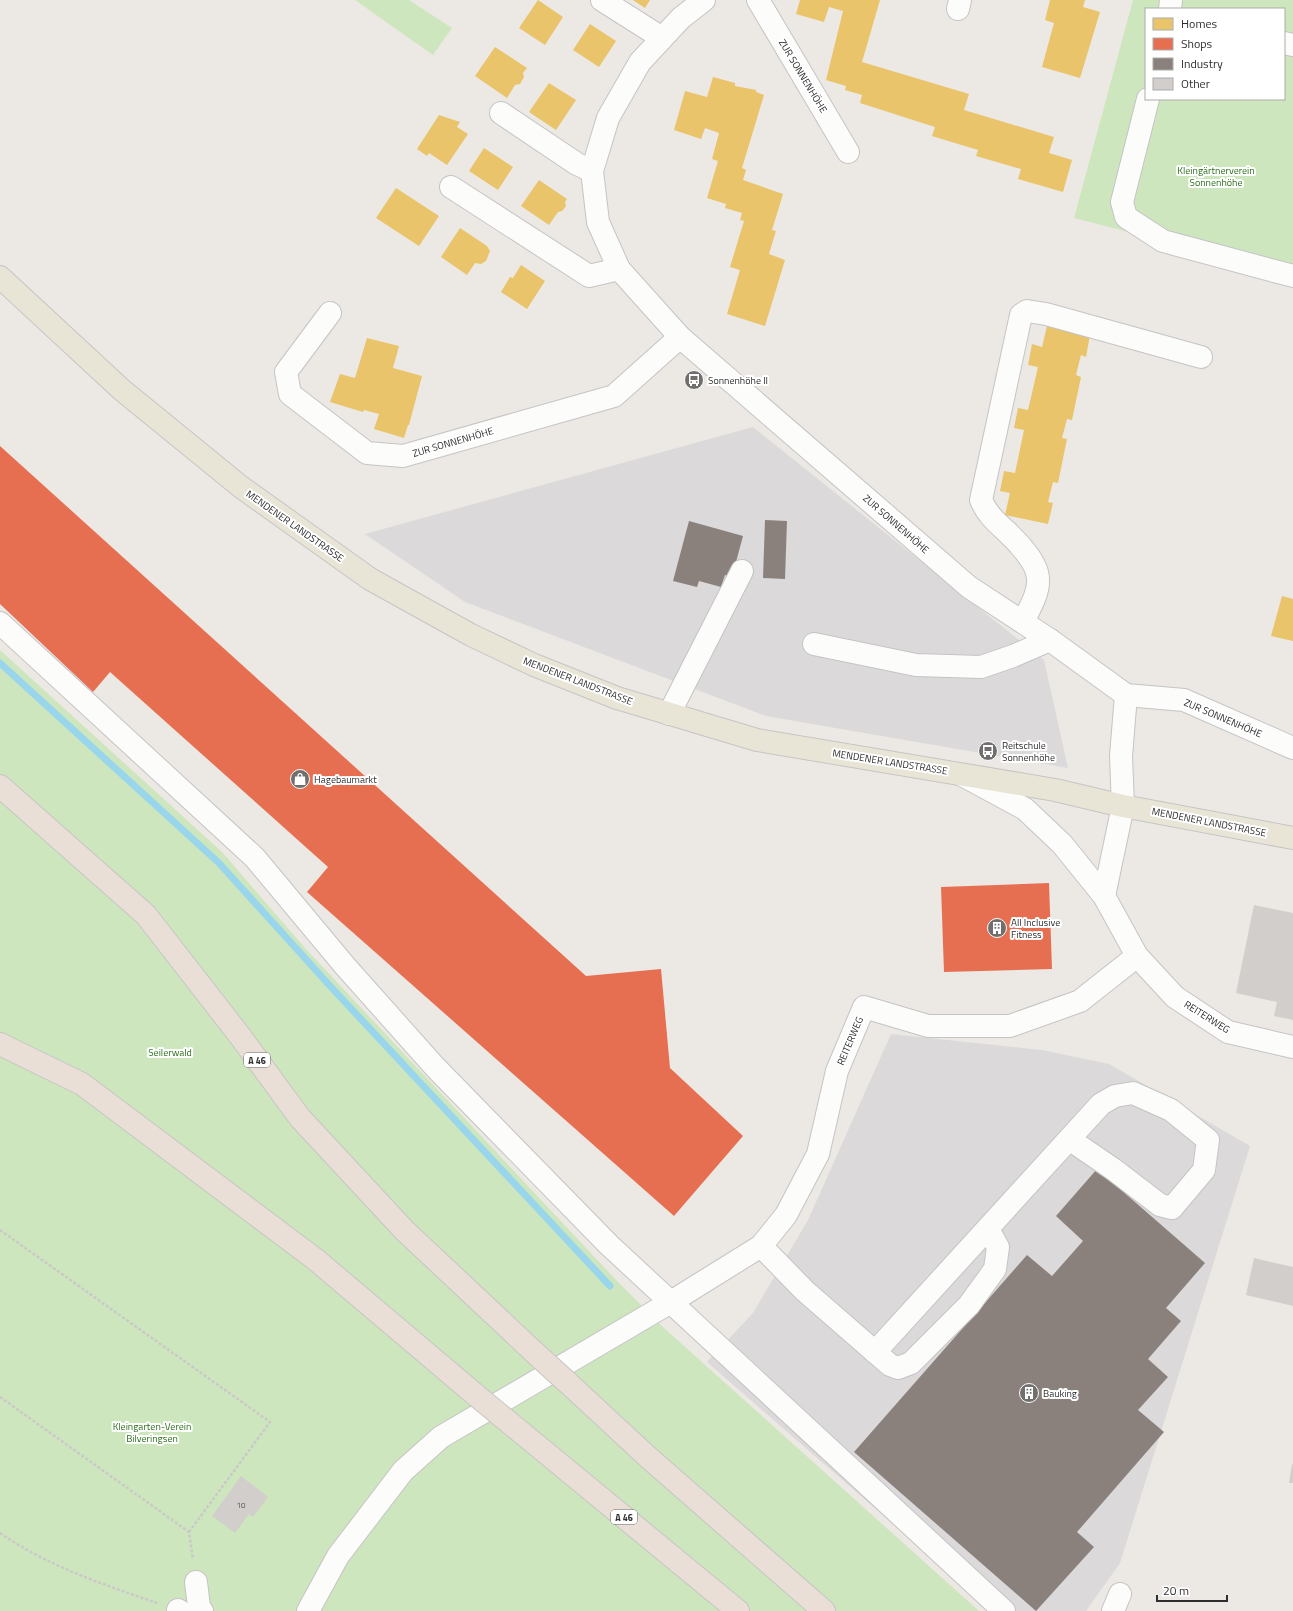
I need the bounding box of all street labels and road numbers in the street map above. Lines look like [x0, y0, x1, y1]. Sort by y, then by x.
street label: ZUR SONNENHÖHE [775, 36, 831, 116]
street label: ZUR SONNENHÖHE [411, 423, 496, 461]
street label: MENDENER LANDSTRASSE [243, 486, 347, 566]
street label: ZUR SONNENHÖHE [860, 491, 933, 557]
street label: MENDENER LANDSTRASSE [521, 653, 635, 709]
street label: ZUR SONNENHÖHE [1182, 695, 1265, 741]
street label: MENDENER LANDSTRASSE [831, 745, 949, 779]
street label: MENDENER LANDSTRASSE [1150, 804, 1268, 841]
street label: REITERWEG [1181, 997, 1233, 1037]
street label: REITERWEG [833, 1014, 867, 1068]
road number: A 46 [244, 1053, 270, 1067]
road number: A 46 [611, 1510, 637, 1524]

